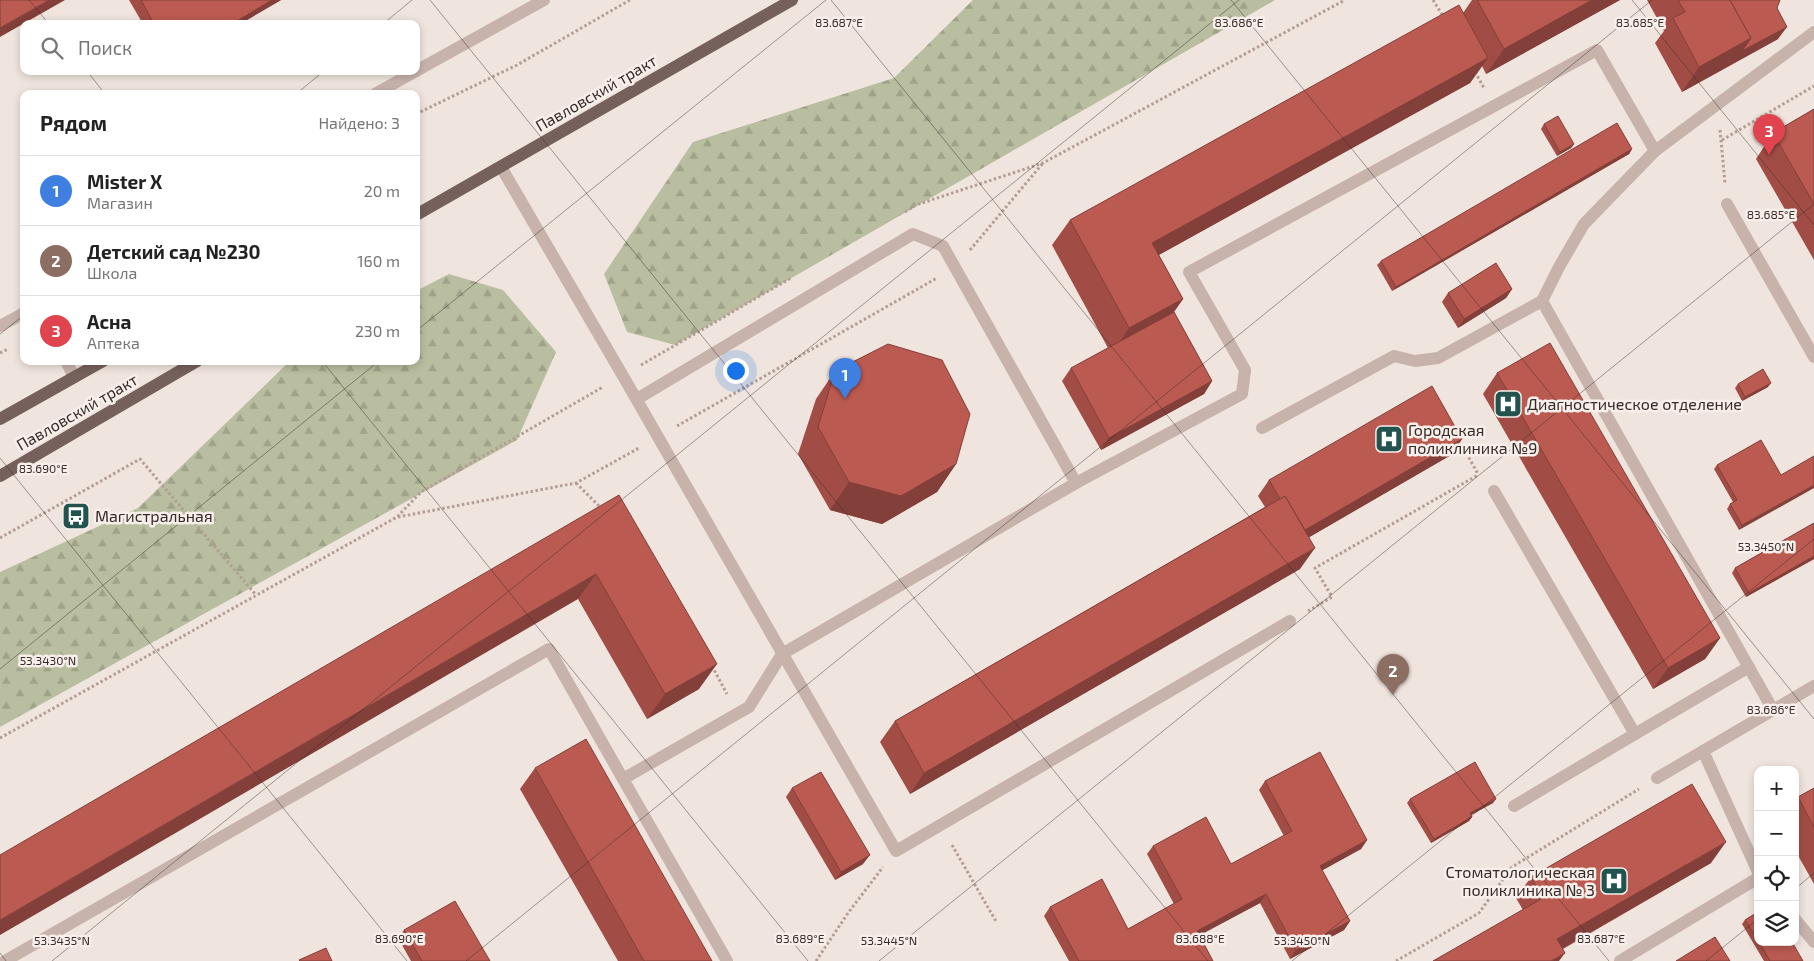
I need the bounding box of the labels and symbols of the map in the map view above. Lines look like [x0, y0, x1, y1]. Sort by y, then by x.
text: 83.687°E [815, 15, 863, 29]
text: 83.686°E [1215, 15, 1264, 29]
text: 83.685°E [1616, 15, 1664, 29]
street label: Павловский тракт [532, 50, 660, 135]
pin: 3 [1753, 114, 1785, 155]
text: 83.685°E [1747, 207, 1795, 221]
your location [723, 358, 749, 384]
pin: 1 [829, 358, 861, 399]
street label: Павловский тракт [13, 369, 141, 454]
hospital icon: Диагностическое отделение [1493, 389, 1523, 419]
place label: Диагностическое отделение [1527, 394, 1742, 413]
place label: Городская поликлиника №9 [1408, 420, 1537, 457]
hospital icon: Городская поликлиника №9 [1374, 424, 1404, 454]
text: 83.690°E [19, 461, 68, 475]
bus stop icon: Магистральная [61, 501, 91, 531]
place label: Магистральная [95, 506, 213, 525]
text: 53.3450°N [1738, 539, 1794, 553]
text: 53.3430°N [20, 653, 76, 667]
pin: 2 [1377, 654, 1409, 695]
text: 83.686°E [1747, 702, 1796, 716]
place label: Стоматологическая поликлиника № 3 [1445, 862, 1595, 899]
hospital icon: Стоматологическая поликлиника № 3 [1599, 866, 1629, 896]
text: 83.690°E [375, 931, 424, 945]
text: 83.689°E [776, 931, 825, 945]
text: 83.688°E [1175, 931, 1225, 945]
text: 83.687°E [1577, 931, 1625, 945]
text: 53.3435°N [34, 933, 90, 947]
text: 53.3445°N [861, 933, 917, 947]
text: 53.3450°N [1274, 933, 1330, 947]

